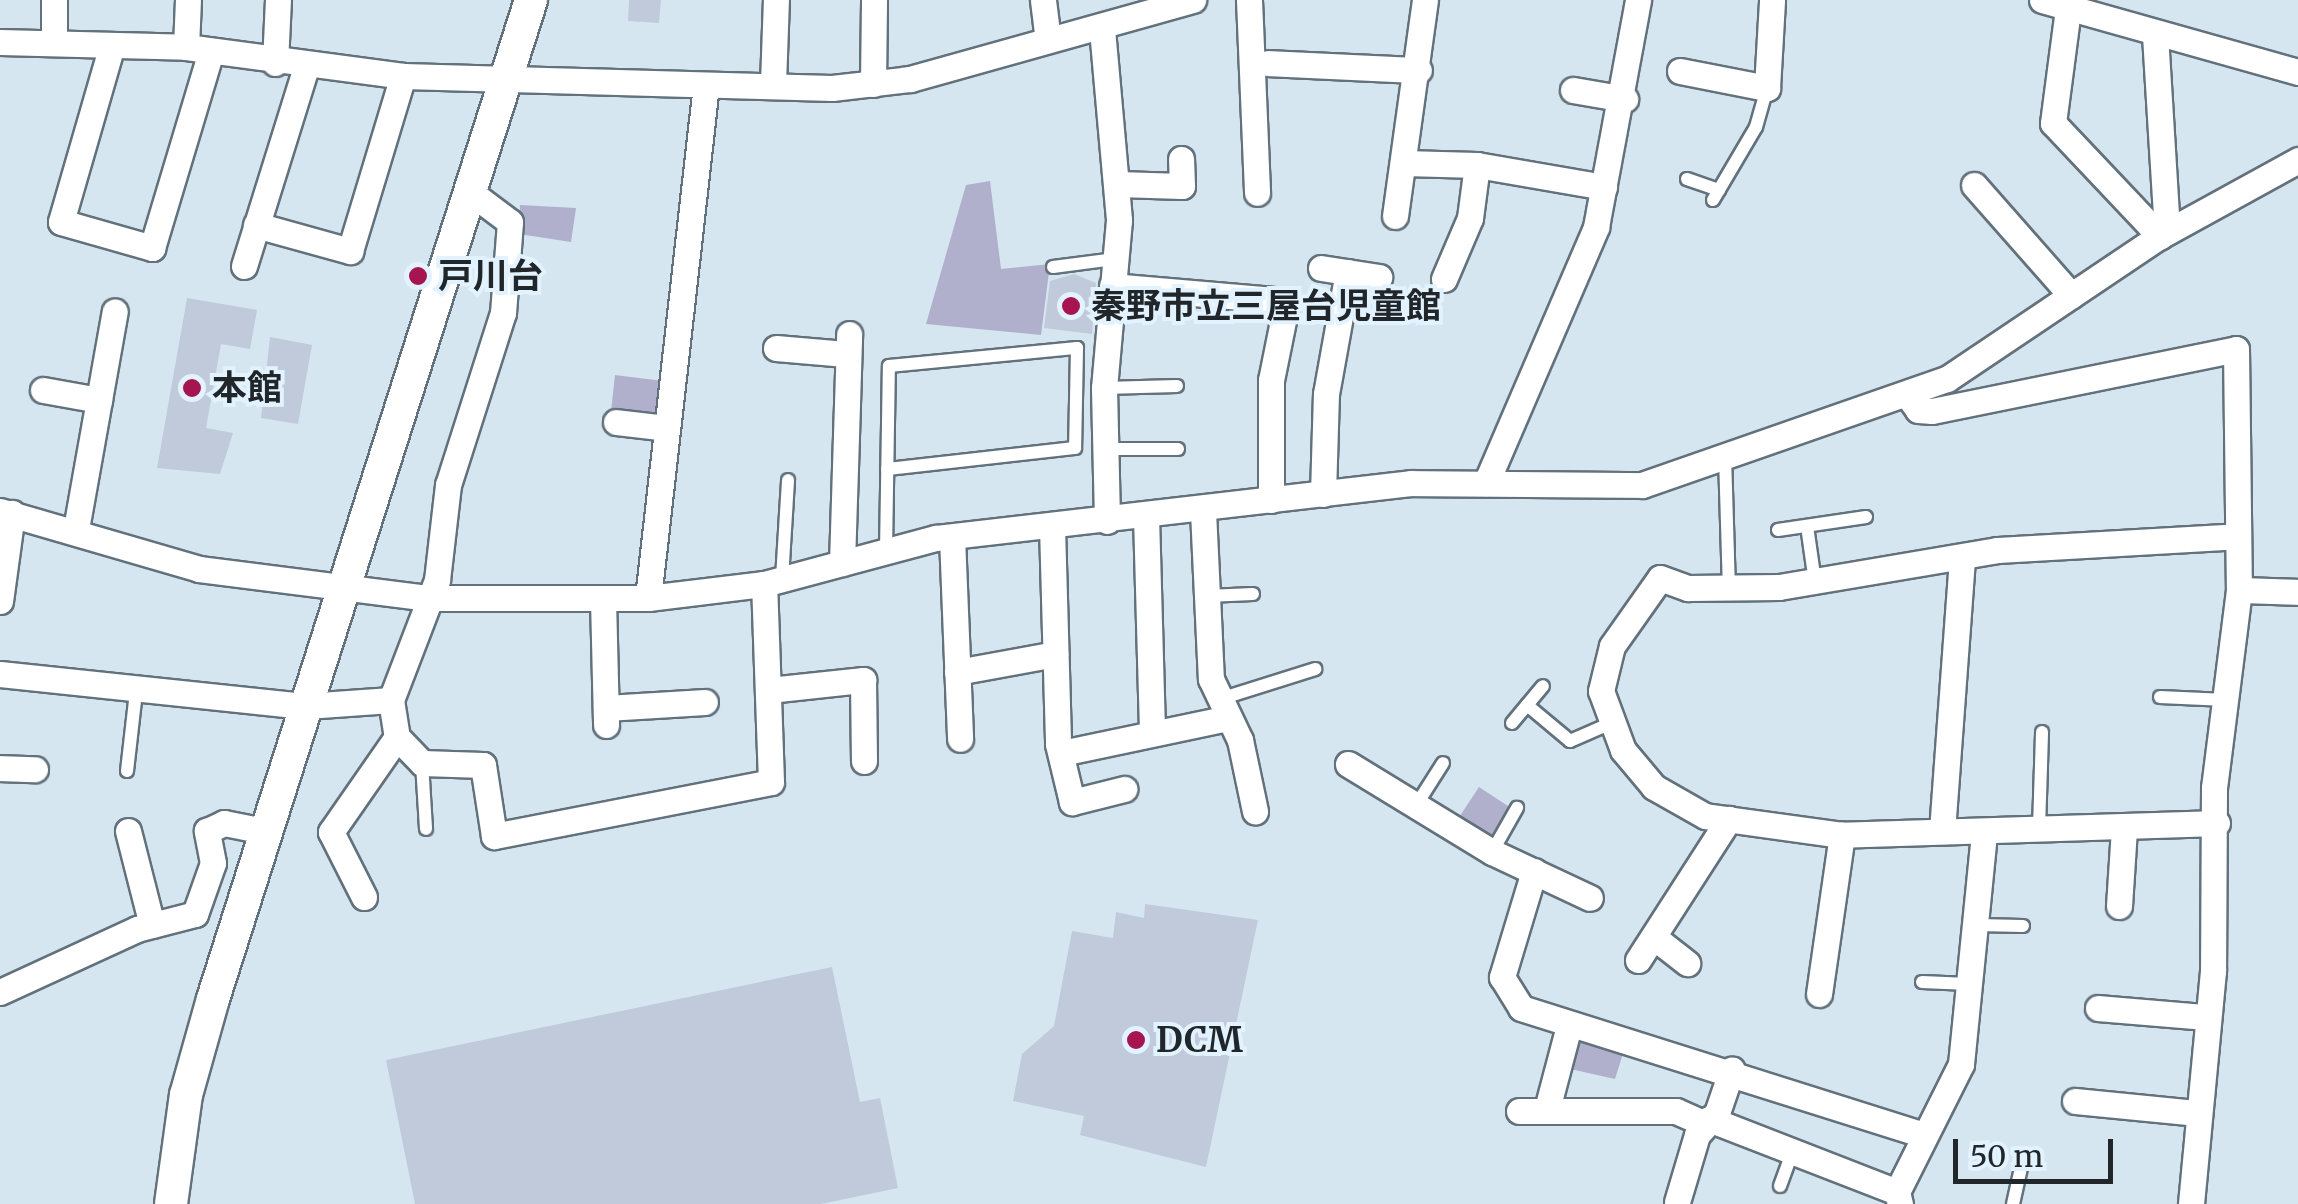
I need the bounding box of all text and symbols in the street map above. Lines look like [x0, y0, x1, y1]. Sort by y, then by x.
place label: 戸川台 [438, 255, 543, 297]
marker: 戸川台 [407, 265, 429, 287]
place label: 秦野市立三屋台児童館 [1091, 285, 1441, 327]
marker: 秦野市立三屋台児童館 [1060, 295, 1082, 317]
place label: 本館 [212, 367, 282, 409]
marker: 本館 [181, 377, 203, 399]
place label: DCM [1156, 1019, 1243, 1061]
marker: DCM [1125, 1029, 1147, 1051]
scale bar [1958, 1119, 2118, 1181]
text: 50 m [1970, 1137, 2043, 1175]

